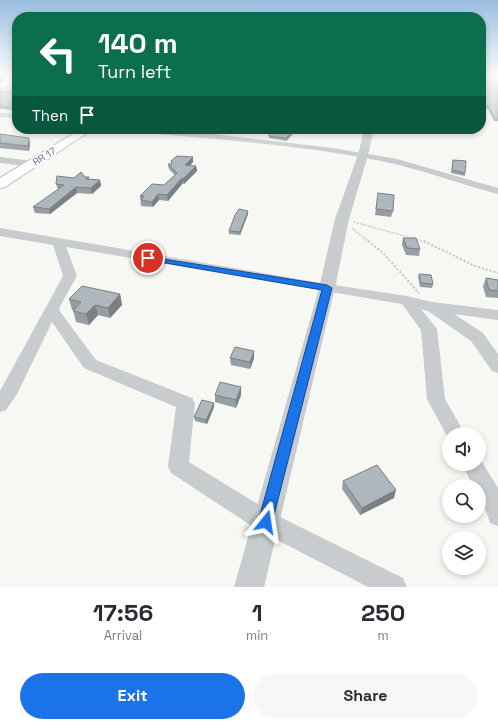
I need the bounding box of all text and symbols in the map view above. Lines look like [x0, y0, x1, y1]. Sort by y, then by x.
text: 140 m [98, 25, 178, 61]
icon: left [32, 28, 84, 80]
text: Turn left [98, 60, 171, 83]
icon: arrive [76, 104, 98, 126]
text: Then [32, 106, 68, 125]
street label: RR 17 [30, 144, 59, 169]
pin [131, 241, 165, 275]
icon: arrive [137, 247, 159, 269]
map controls [442, 427, 486, 575]
button: sound [442, 427, 486, 471]
button: search [442, 479, 486, 523]
position arrow [245, 501, 287, 543]
button: layers [442, 531, 486, 575]
text: 17:56 [93, 597, 153, 628]
text: 1 [252, 597, 263, 628]
text: 250 [361, 597, 405, 628]
text: Arrival [104, 627, 142, 644]
text: min [246, 627, 268, 644]
text: m [378, 627, 389, 644]
button: Exit [20, 673, 245, 719]
button: Share [253, 673, 478, 719]

